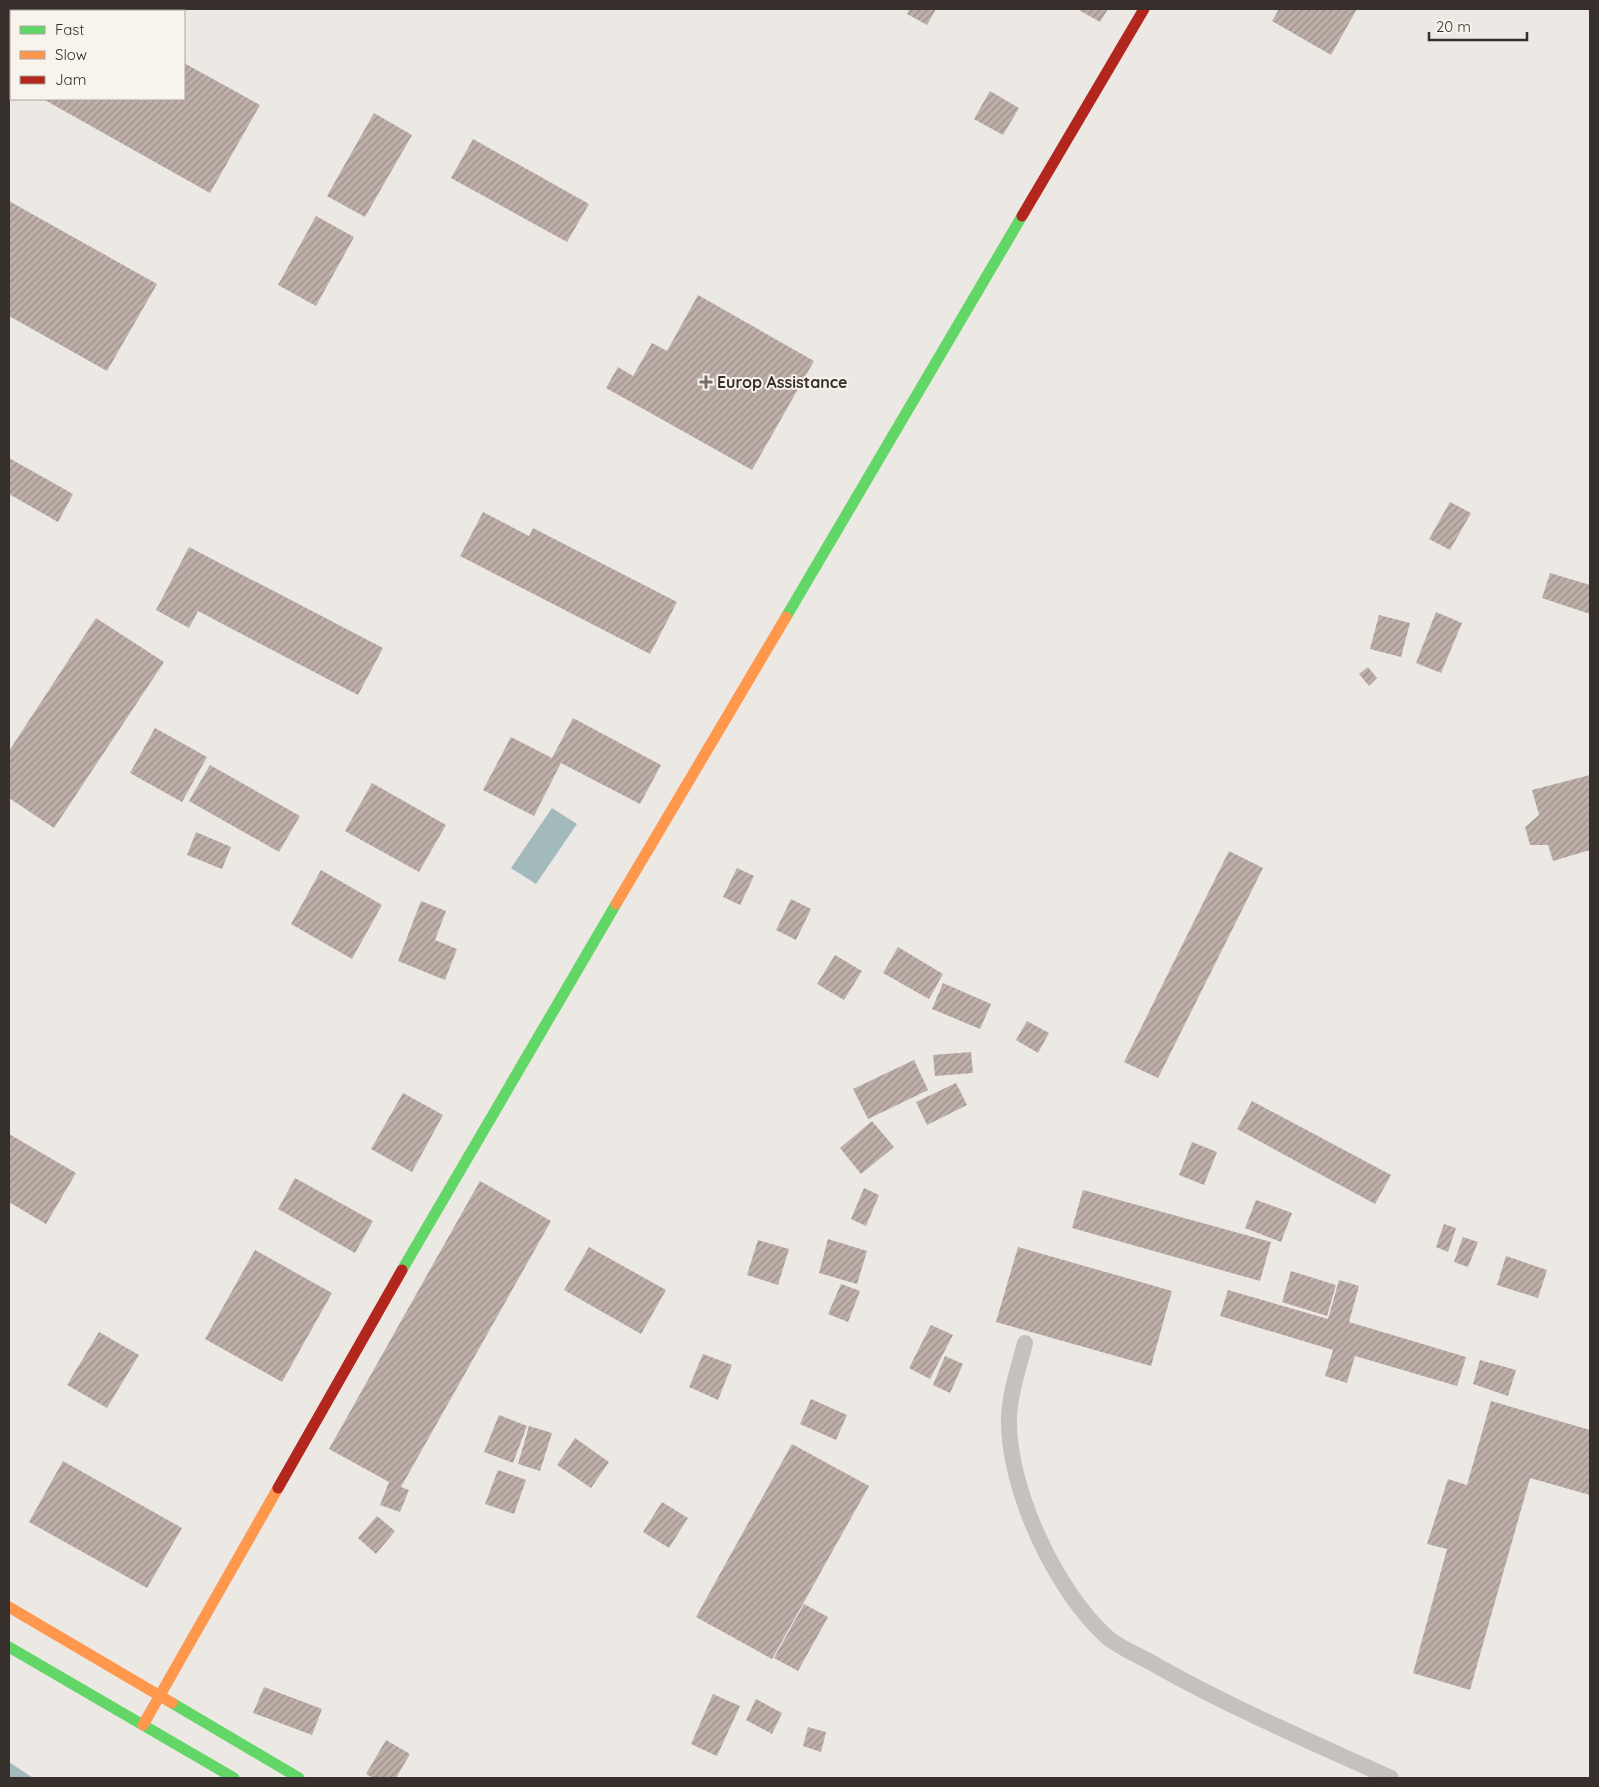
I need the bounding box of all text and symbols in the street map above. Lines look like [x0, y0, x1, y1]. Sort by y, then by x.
legend [10, 10, 185, 100]
scale bar [1429, 10, 1526, 42]
text: 20 m [1436, 17, 1471, 36]
text: Fast [55, 20, 84, 39]
text: Slow [55, 45, 87, 64]
text: Jam [55, 70, 86, 89]
place label: Europ Assistance [717, 372, 848, 392]
marker: Europ Assistance [699, 375, 713, 389]

